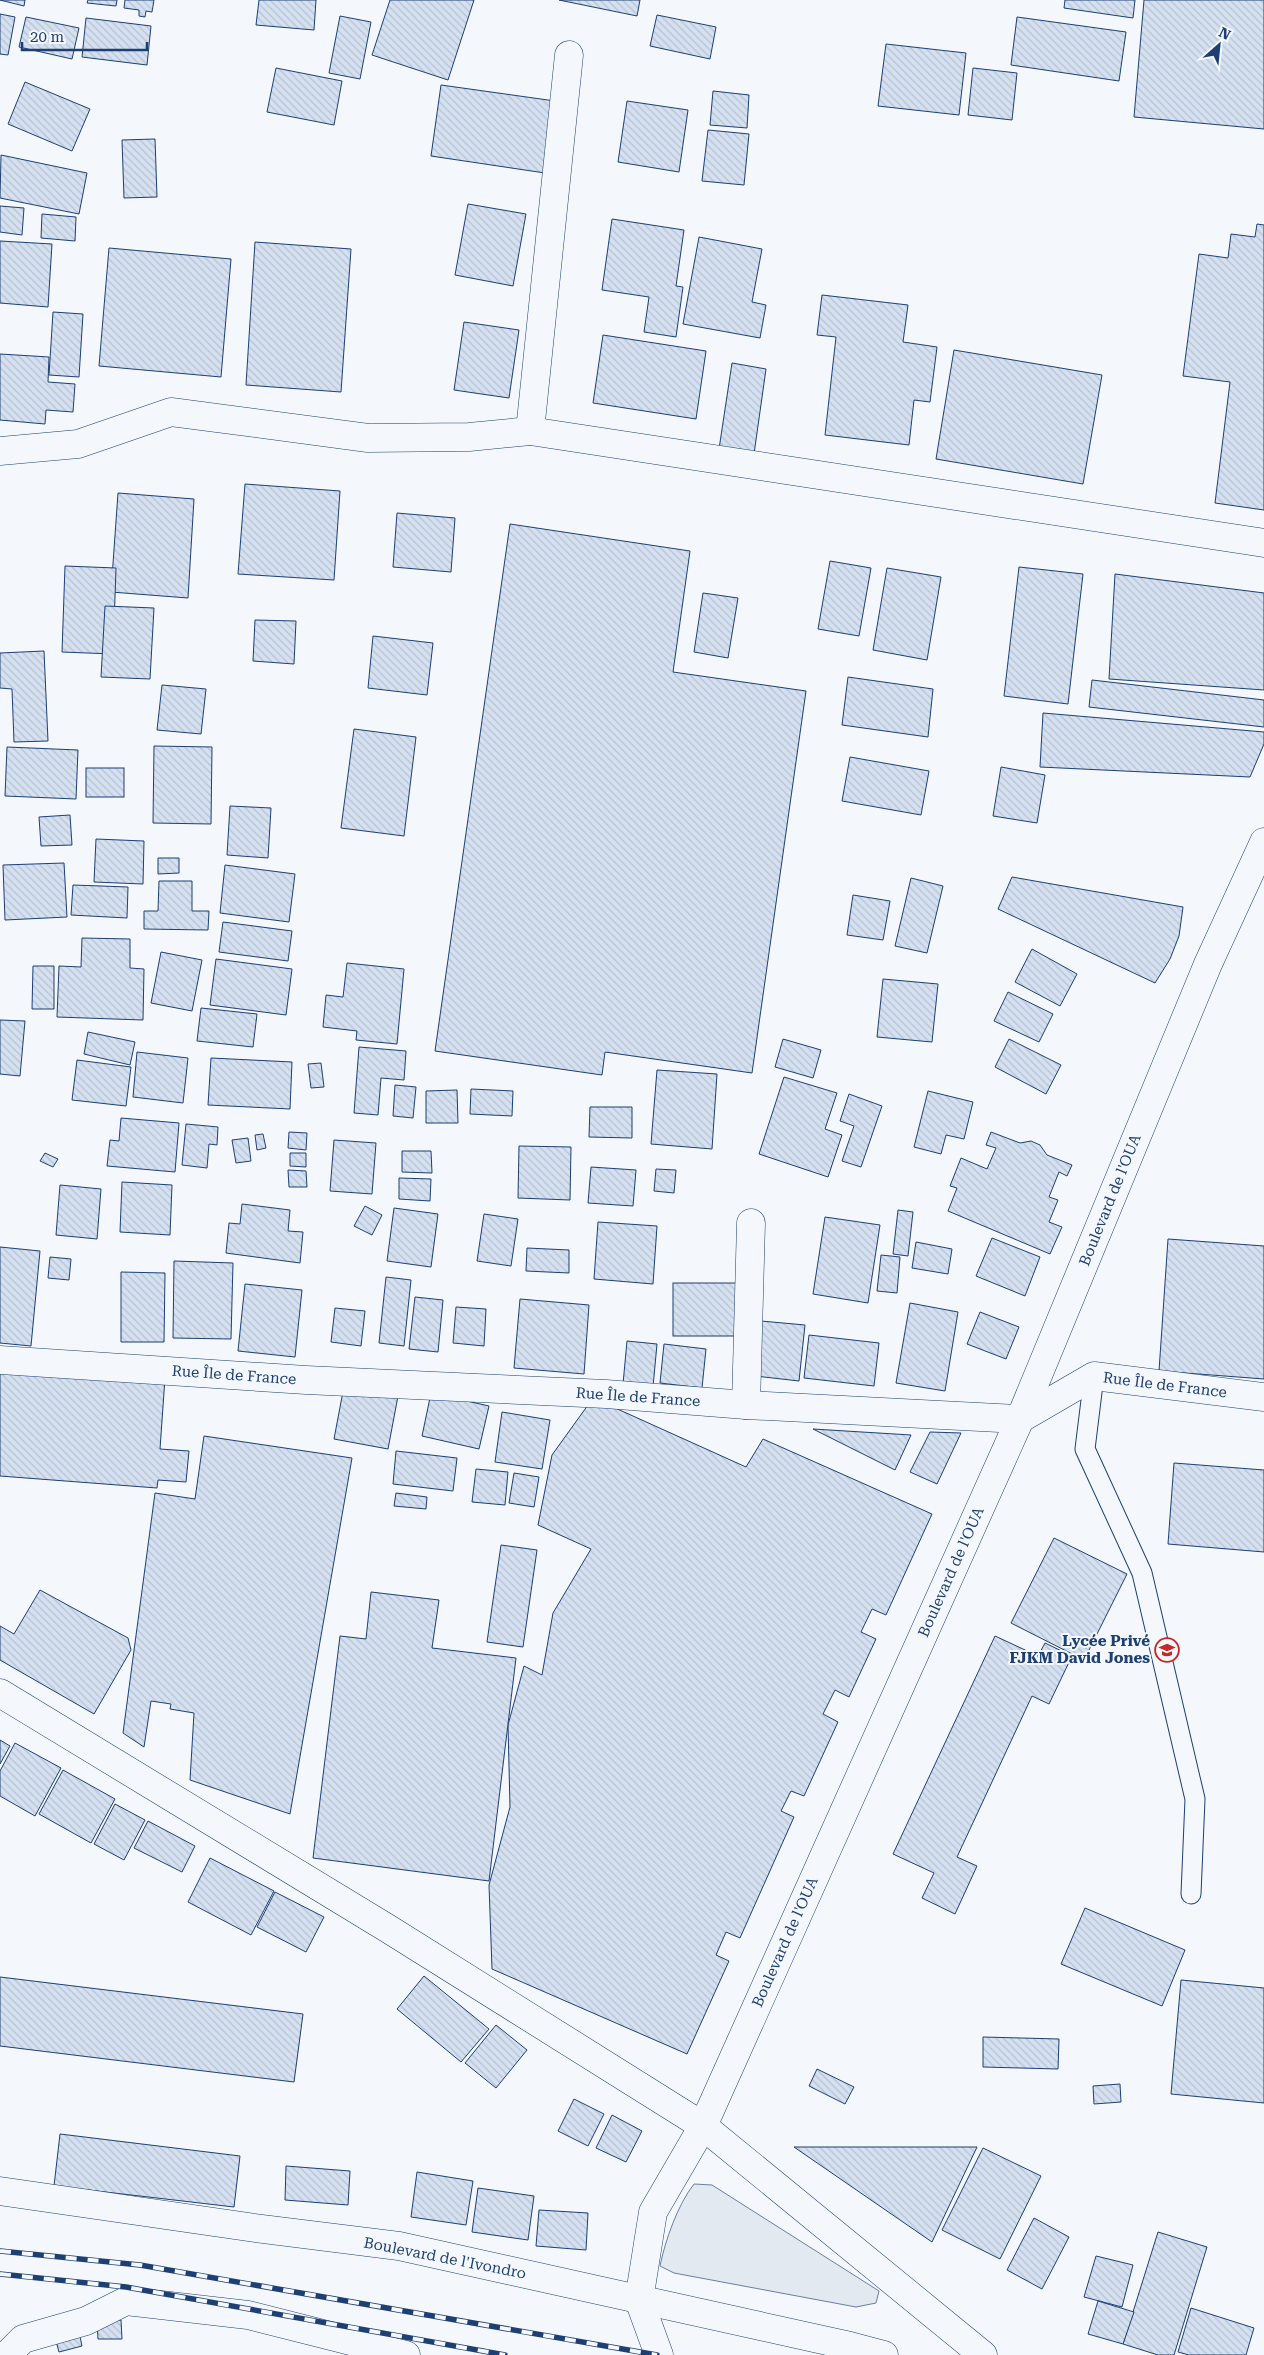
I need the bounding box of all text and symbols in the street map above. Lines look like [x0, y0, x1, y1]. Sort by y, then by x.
scale bar [22, 20, 148, 52]
north arrow [1194, 20, 1244, 70]
text: N [1216, 24, 1234, 43]
text: 20 m [30, 28, 65, 46]
street label: Boulevard de l'OUA [1075, 1131, 1145, 1269]
street label: Rue Île de France [171, 1362, 297, 1388]
street label: Rue Île de France [1102, 1368, 1228, 1402]
street label: Rue Île de France [575, 1384, 701, 1410]
street label: Boulevard de l'OUA [914, 1504, 988, 1640]
place label: Lycée Privé FJKM David Jones [1010, 1632, 1150, 1667]
school or university icon: Lycée Privé FJKM David Jones [1154, 1637, 1180, 1663]
street label: Boulevard de l'OUA [748, 1874, 822, 2010]
street label: Boulevard de l'Ivondro [362, 2233, 528, 2283]

